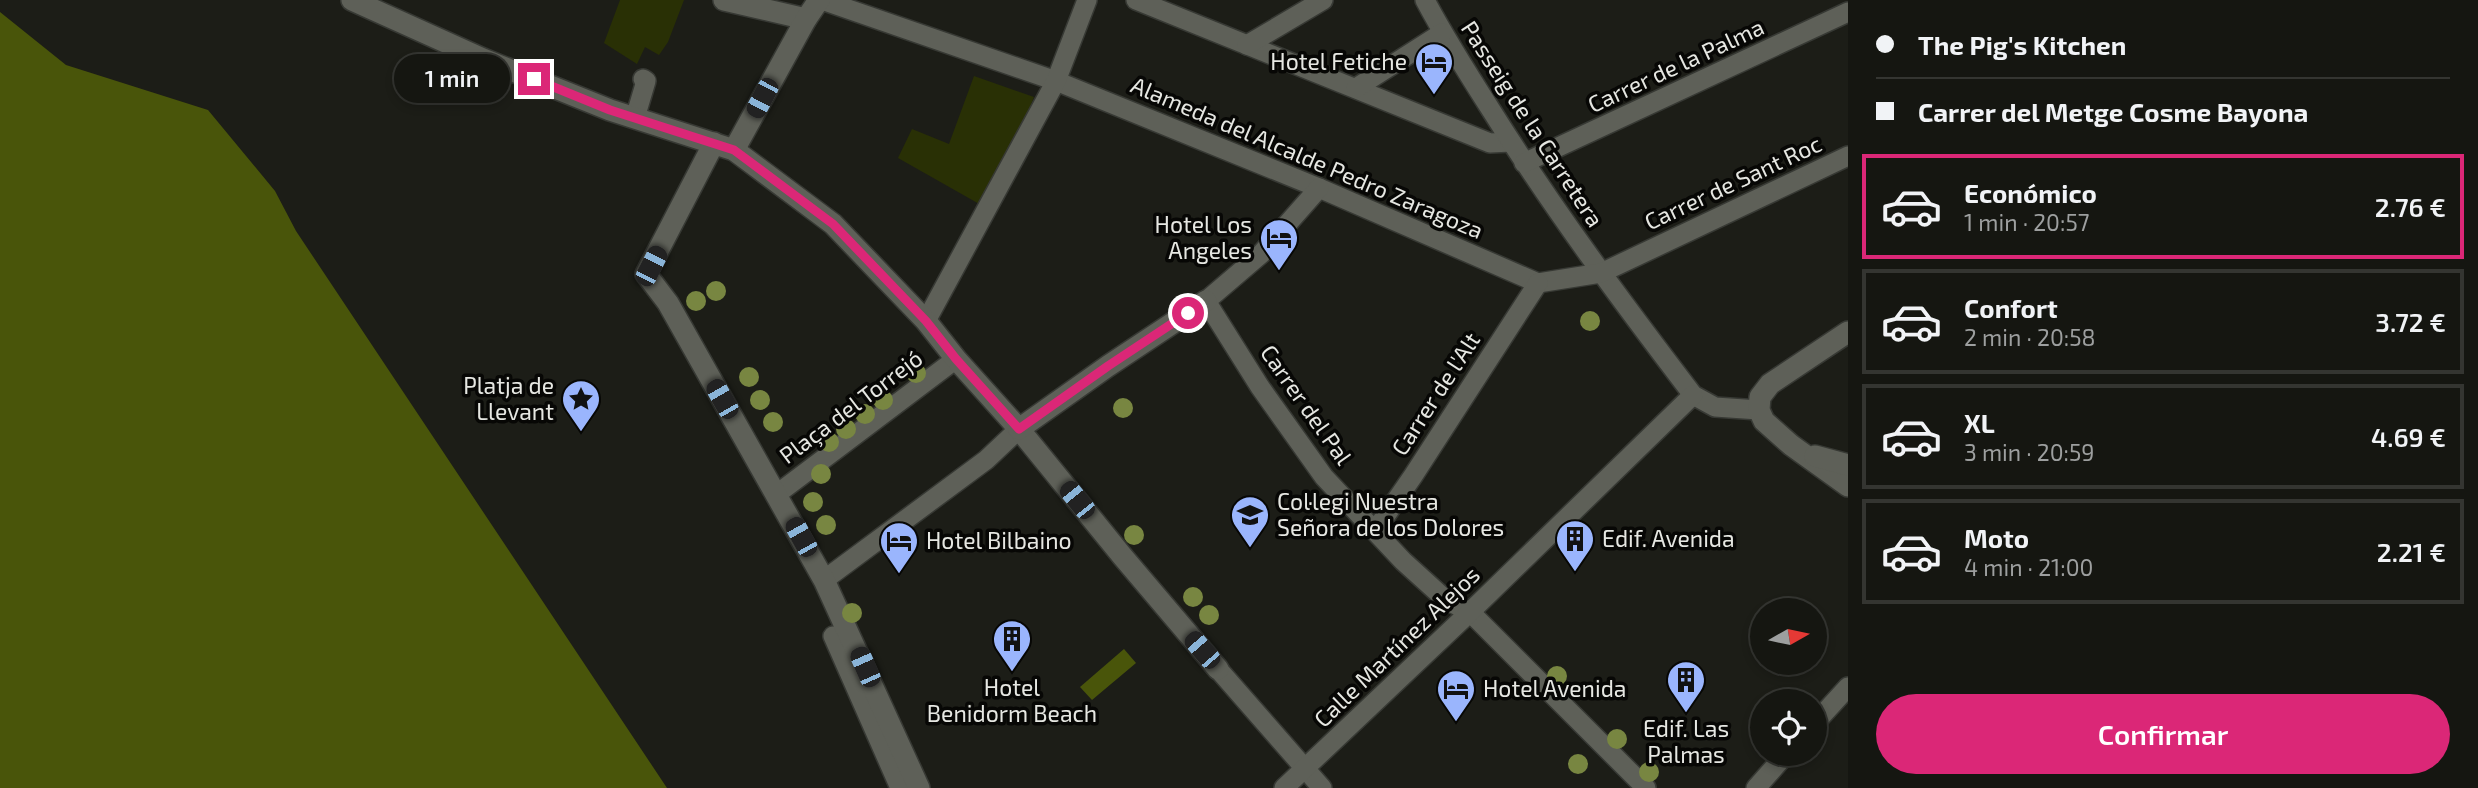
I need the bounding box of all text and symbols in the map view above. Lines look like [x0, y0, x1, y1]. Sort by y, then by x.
street label: Carrer de la Palma [1583, 12, 1768, 118]
street label: Passeig de la Carretera [1456, 15, 1610, 232]
text: The Pig's Kitchen [1918, 29, 2126, 60]
hotel icon: Hotel Fetiche [1413, 41, 1455, 96]
place label: Hotel Fetiche [1270, 47, 1407, 75]
callout: 1 min [394, 55, 510, 104]
route end [518, 63, 550, 95]
text: 1 min [425, 64, 479, 92]
street label: Alameda del Alcalde Pedro Zaragoza [1127, 70, 1488, 244]
car [743, 75, 782, 121]
text: Carrer del Metge Cosme Bayona [1918, 96, 2308, 127]
street label: Carrer de Sant Roc [1640, 129, 1825, 235]
icon: car [1880, 175, 1943, 238]
text: Económico [1964, 177, 2097, 208]
text: 2.76 € [2375, 191, 2446, 222]
text: 1 min · 20:57 [1964, 208, 2090, 236]
place label: Hotel Los Angeles [1155, 210, 1252, 264]
hotel icon: Hotel Los Angeles [1258, 217, 1300, 272]
car [633, 243, 670, 289]
icon: car [1880, 290, 1943, 353]
text: Confort [1964, 292, 2058, 323]
route start [1172, 297, 1204, 329]
text: 3.72 € [2375, 306, 2446, 337]
text: 2 min · 20:58 [1964, 323, 2095, 351]
street label: Carrer de l'Alt [1385, 327, 1485, 460]
street label: Carrer del Pal [1255, 339, 1359, 470]
street label: Plaça del Torrejó [773, 343, 928, 470]
place label: Platja de Llevant [463, 371, 554, 425]
car [703, 376, 742, 422]
place icon: Platja de Llevant [560, 378, 602, 433]
icon: car [1880, 405, 1943, 468]
text: XL [1964, 407, 1995, 438]
text: 4.69 € [2371, 421, 2446, 452]
text: 3 min · 20:59 [1964, 438, 2095, 466]
car [1056, 477, 1099, 523]
place label: Col·legi Nuestra Señora de los Dolores [1277, 487, 1504, 541]
school or university icon: Col·legi Nuestra Señora de los Dolores [1229, 494, 1271, 549]
car [782, 514, 821, 560]
building icon: Edif. Avenida [1554, 518, 1596, 573]
hotel icon: Hotel Bilbaino [878, 520, 920, 575]
icon: car [1880, 520, 1943, 583]
text: Moto [1964, 522, 2029, 553]
place label: Edif. Avenida [1602, 524, 1735, 552]
place label: Hotel Bilbaino [926, 526, 1072, 554]
text: 2.21 € [2377, 536, 2446, 567]
text: 4 min · 21:00 [1964, 553, 2093, 581]
street label: Calle Martínez Alejos [1308, 560, 1485, 733]
north arrow [1750, 598, 1827, 676]
map controls [1750, 598, 1827, 766]
building icon: Hotel Benidorm Beach [991, 618, 1033, 673]
car [1181, 627, 1224, 673]
car [847, 644, 884, 690]
building icon: Edif. Las Palmas [1665, 659, 1707, 714]
hotel icon: Hotel Avenida [1435, 668, 1477, 723]
place label: Hotel Benidorm Beach [927, 673, 1097, 727]
place label: Hotel Avenida [1483, 674, 1626, 702]
button: locate [1750, 689, 1827, 766]
button: Confirmar [1876, 694, 2450, 774]
place label: Edif. Las Palmas [1643, 714, 1729, 768]

